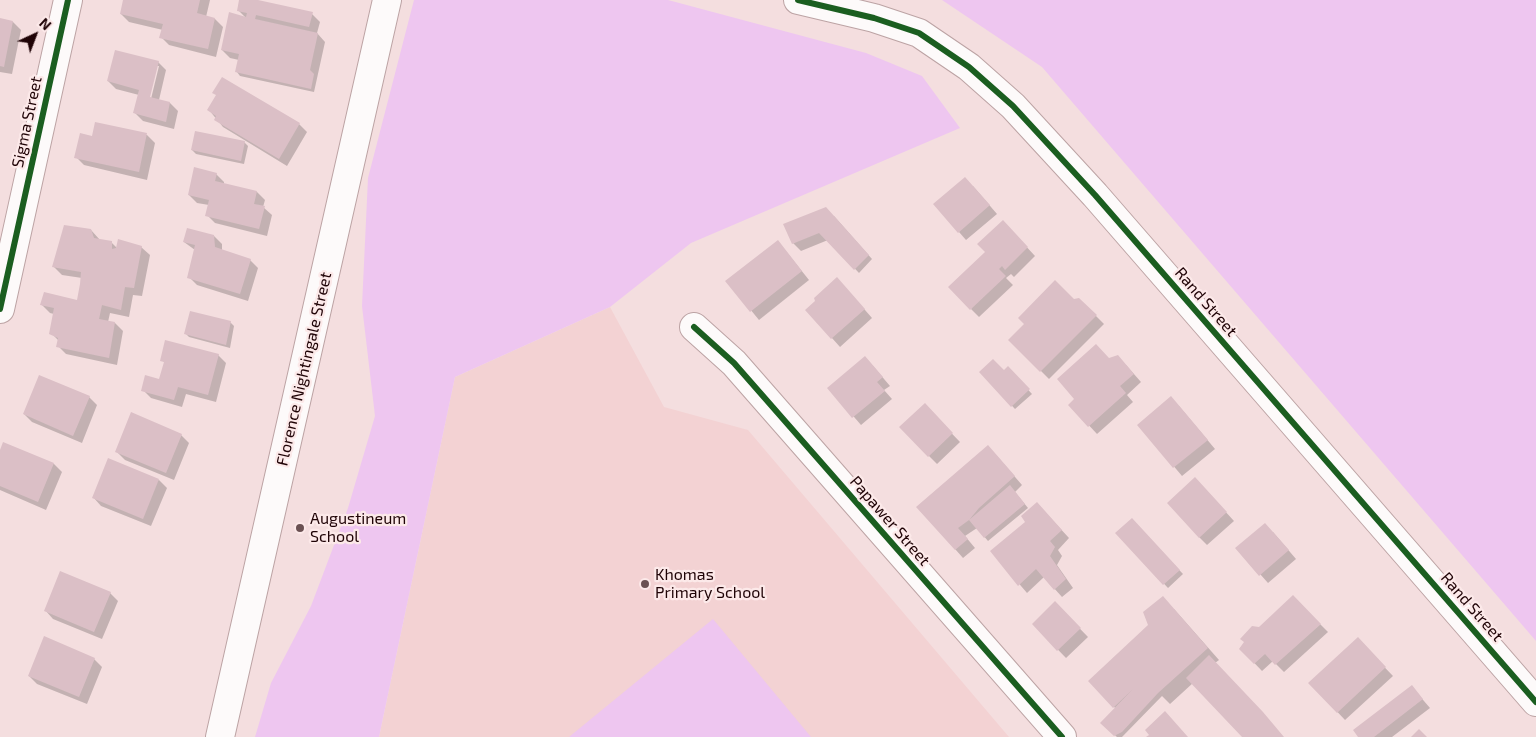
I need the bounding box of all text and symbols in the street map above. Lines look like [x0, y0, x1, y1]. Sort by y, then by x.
north arrow [10, 10, 60, 60]
text: N [36, 14, 55, 33]
street label: Sigma Street [8, 75, 46, 169]
street label: Rand Street [1171, 264, 1241, 340]
street label: Florence Nightingale Street [272, 270, 336, 468]
street label: Papawer Street [846, 472, 934, 570]
place label: Augustineum School [310, 509, 406, 547]
marker: Augustineum School [294, 522, 306, 534]
place label: Khomas Primary School [655, 565, 765, 603]
street label: Rand Street [1437, 569, 1507, 645]
marker: Khomas Primary School [639, 578, 651, 590]

